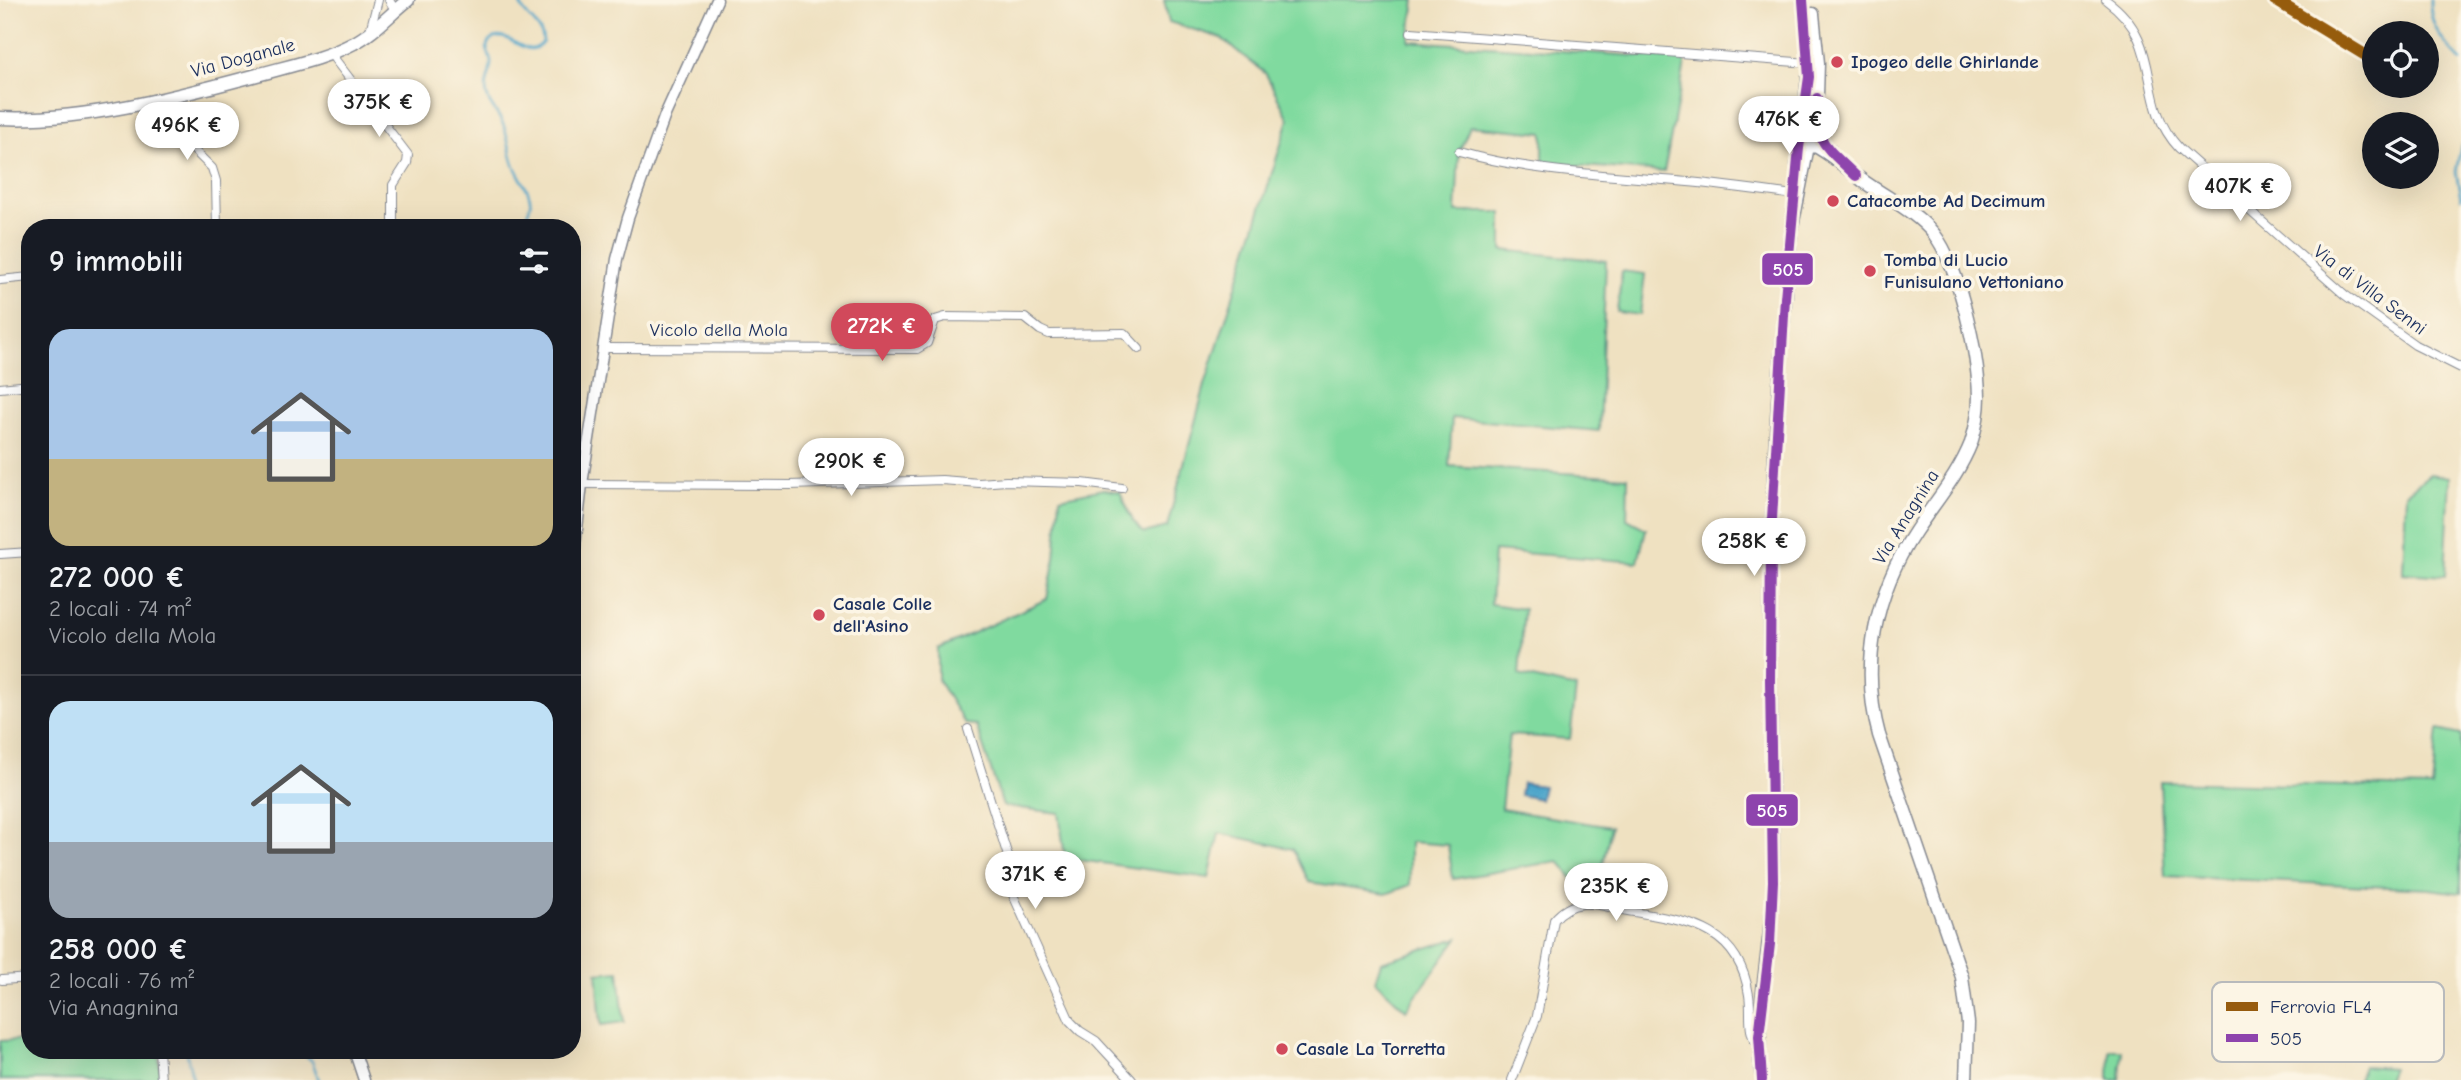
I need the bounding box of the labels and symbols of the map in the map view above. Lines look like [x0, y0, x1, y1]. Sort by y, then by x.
street label: Via Doganale [189, 34, 297, 82]
place label: Ipogeo delle Ghirlande [1851, 51, 2038, 73]
marker: Ipogeo delle Ghirlande [1829, 54, 1845, 70]
pin: 375K € [322, 80, 436, 139]
pin: 476K € [1732, 96, 1846, 156]
pin: 496K € [130, 102, 244, 162]
pin: 407K € [2183, 164, 2297, 223]
place label: Catacombe Ad Decimum [1847, 190, 2045, 212]
marker: Catacombe Ad Decimum [1825, 193, 1841, 209]
street label: Via di Villa Senni [2309, 240, 2431, 340]
place label: Tomba di Lucio Funisulano Vettoniano [1884, 249, 2064, 293]
line badge: 505 [1761, 252, 1814, 286]
text: 505 [1772, 259, 1804, 281]
marker: Tomba di Lucio Funisulano Vettoniano [1862, 263, 1878, 279]
pin: 272K € [825, 304, 939, 363]
street label: Vicolo della Mola [650, 319, 788, 341]
pin: 290K € [794, 438, 908, 498]
street label: Via Anagnina [1868, 466, 1944, 568]
pin: 258K € [1697, 518, 1811, 578]
place label: Casale Colle dell'Asino [833, 593, 932, 637]
marker: Casale Colle dell'Asino [811, 607, 827, 623]
line badge: 505 [1745, 793, 1799, 827]
text: 505 [1756, 800, 1788, 822]
pin: 371K € [978, 852, 1092, 911]
pin: 235K € [1559, 864, 1673, 923]
legend [2212, 982, 2444, 1062]
text: Ferrovia FL4 [2270, 996, 2372, 1018]
text: 505 [2270, 1028, 2302, 1050]
place label: Casale La Torretta [1296, 1038, 1446, 1060]
marker: Casale La Torretta [1274, 1041, 1290, 1057]

